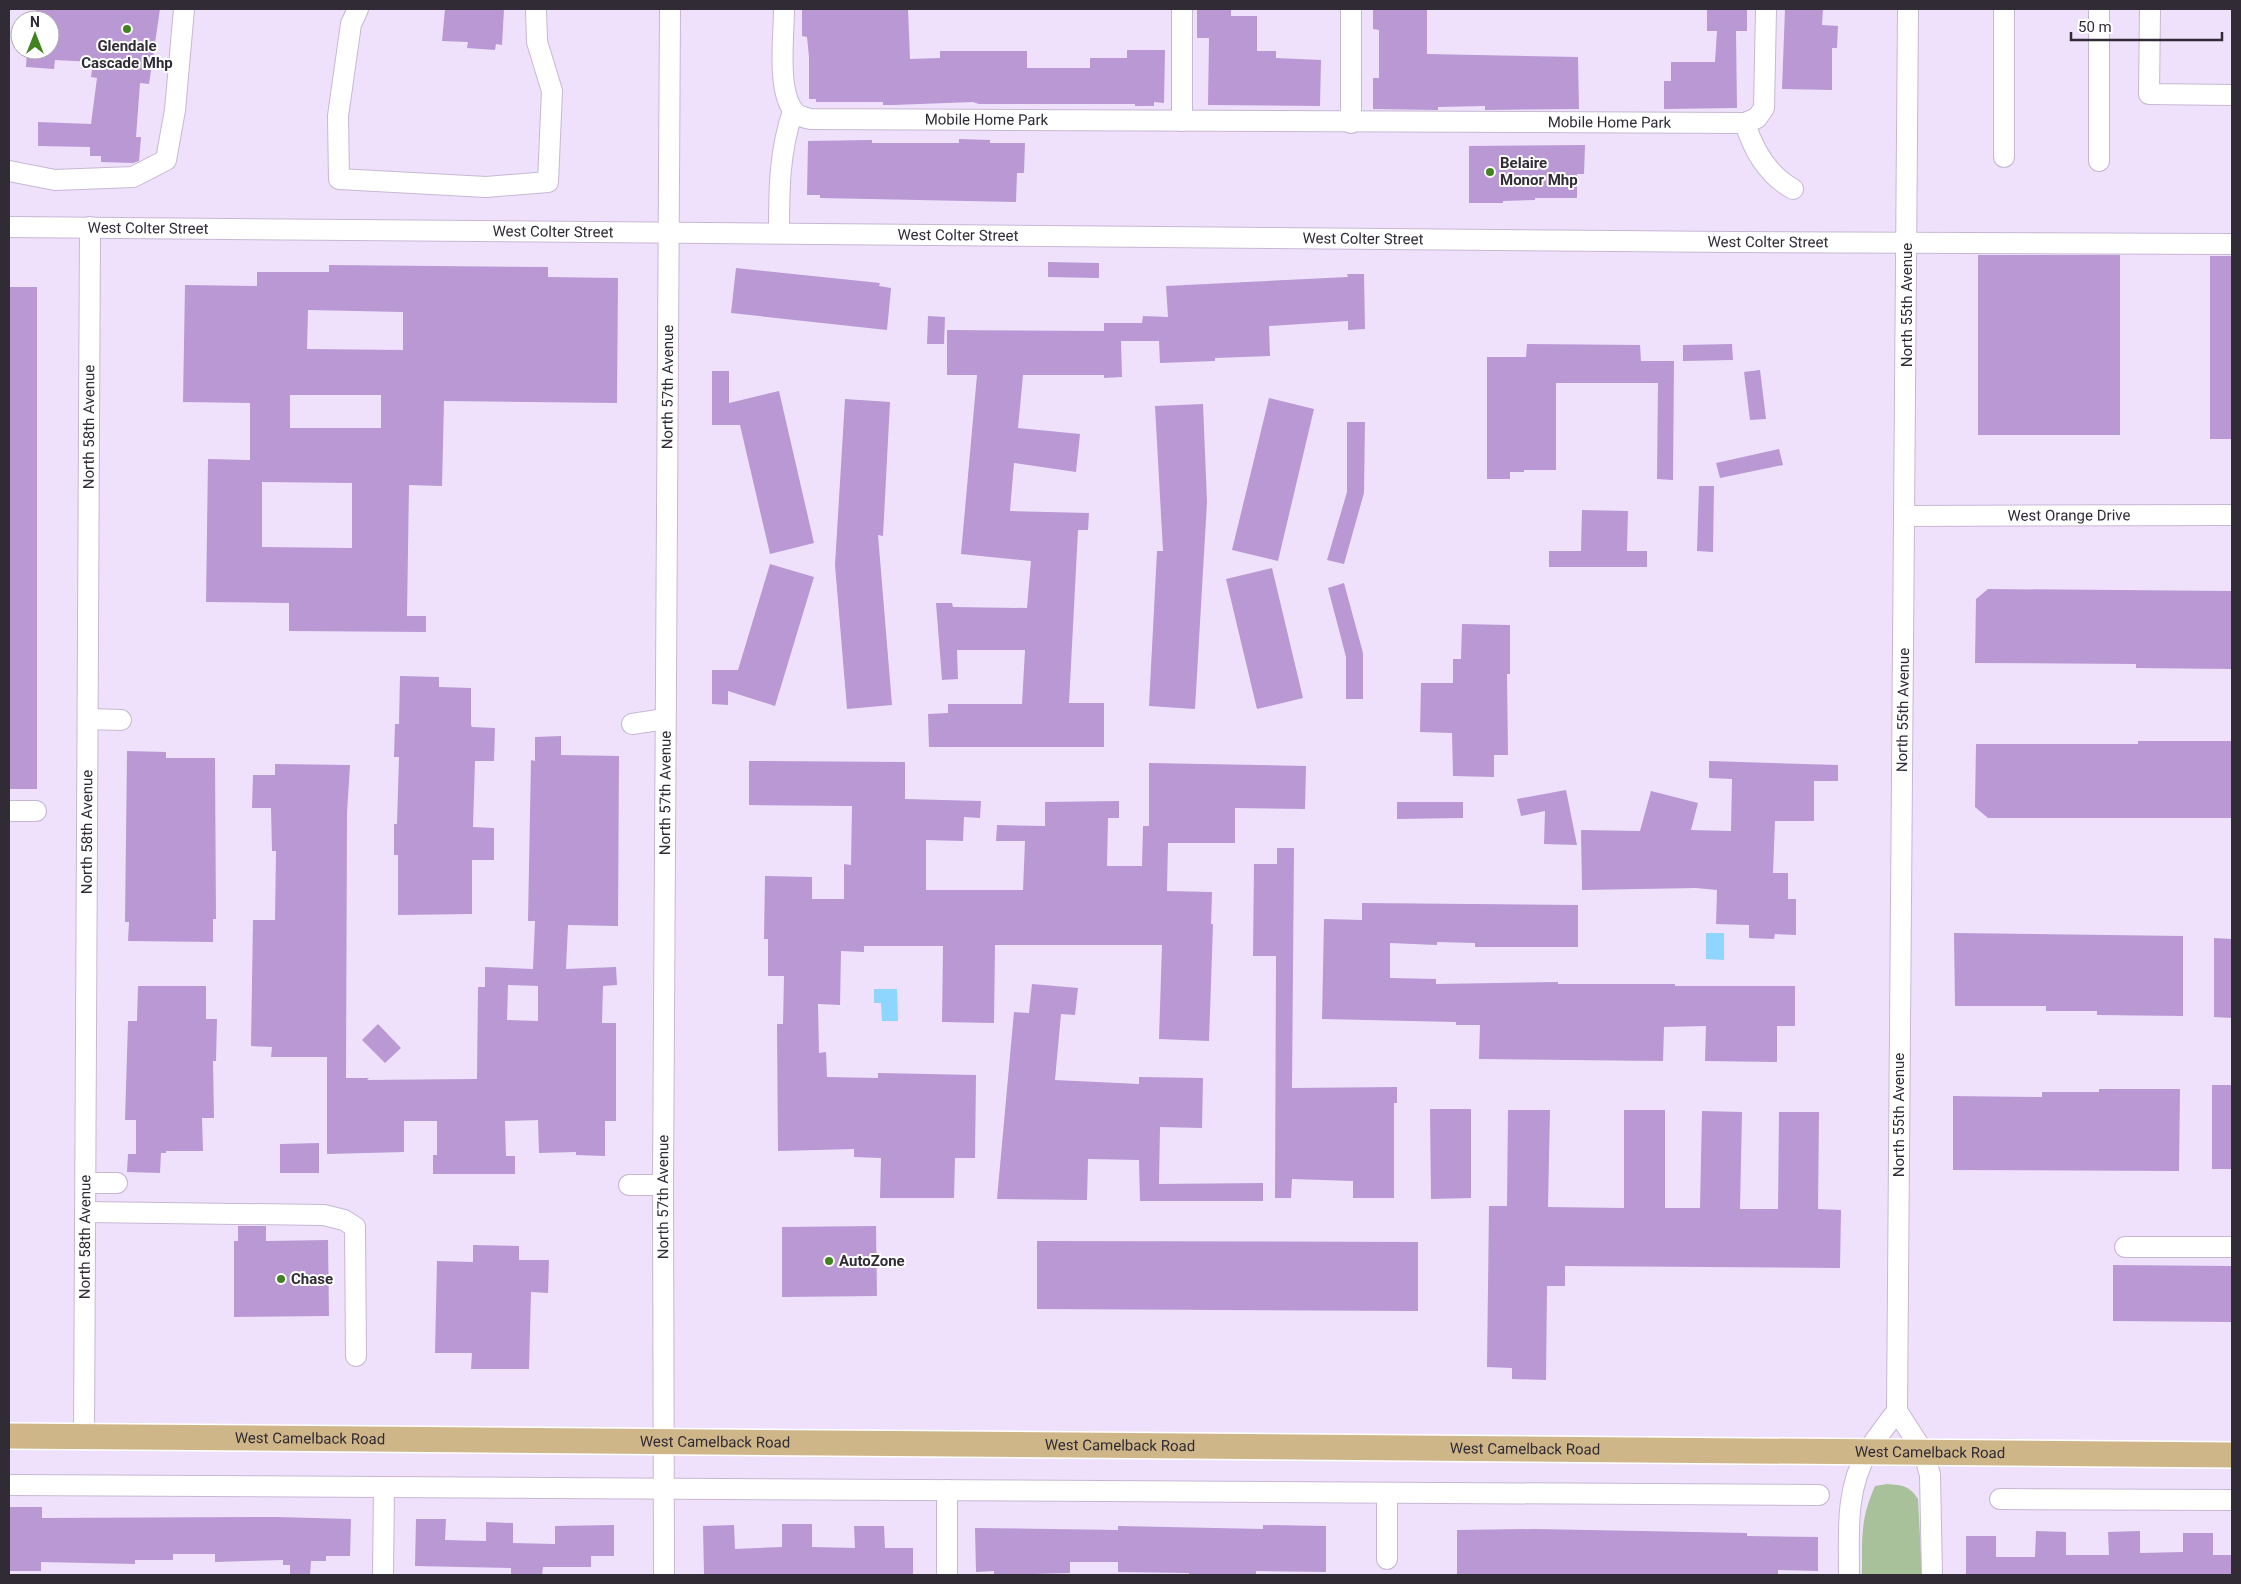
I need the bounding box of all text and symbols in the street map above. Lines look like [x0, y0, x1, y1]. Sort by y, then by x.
north arrow [10, 10, 60, 60]
scale bar [2071, 10, 2222, 42]
text: N [30, 14, 40, 30]
text: 50 m [2078, 18, 2112, 36]
marker: Glendale Cascade Mhp [121, 23, 133, 35]
place label: Glendale Cascade Mhp [81, 37, 173, 72]
street label: Mobile Home Park [925, 110, 1049, 129]
street label: Mobile Home Park [1548, 113, 1672, 132]
place label: Belaire Monor Mhp [1500, 154, 1578, 189]
marker: Belaire Monor Mhp [1484, 166, 1496, 178]
street label: West Colter Street [88, 219, 209, 238]
street label: West Colter Street [492, 222, 614, 241]
street label: West Colter Street [897, 226, 1019, 245]
street label: West Colter Street [1302, 229, 1424, 248]
street label: West Colter Street [1707, 233, 1828, 251]
street label: North 55th Avenue [1898, 243, 1916, 367]
street label: North 57th Avenue [658, 325, 677, 449]
street label: North 58th Avenue [80, 365, 98, 489]
street label: West Orange Drive [2008, 506, 2131, 525]
street label: North 55th Avenue [1893, 648, 1913, 772]
street label: North 57th Avenue [656, 731, 675, 855]
street label: North 58th Avenue [78, 770, 96, 894]
street label: North 55th Avenue [1890, 1053, 1908, 1177]
street label: North 57th Avenue [654, 1135, 672, 1259]
street label: North 58th Avenue [76, 1175, 94, 1299]
place label: AutoZone [839, 1252, 905, 1270]
marker: AutoZone [823, 1255, 835, 1267]
place label: Chase [291, 1270, 333, 1288]
marker: Chase [275, 1273, 287, 1285]
street label: West Camelback Road [235, 1429, 385, 1448]
street label: West Camelback Road [640, 1432, 790, 1452]
street label: West Camelback Road [1045, 1436, 1195, 1455]
street label: West Camelback Road [1450, 1439, 1600, 1459]
street label: West Camelback Road [1855, 1443, 2005, 1462]

